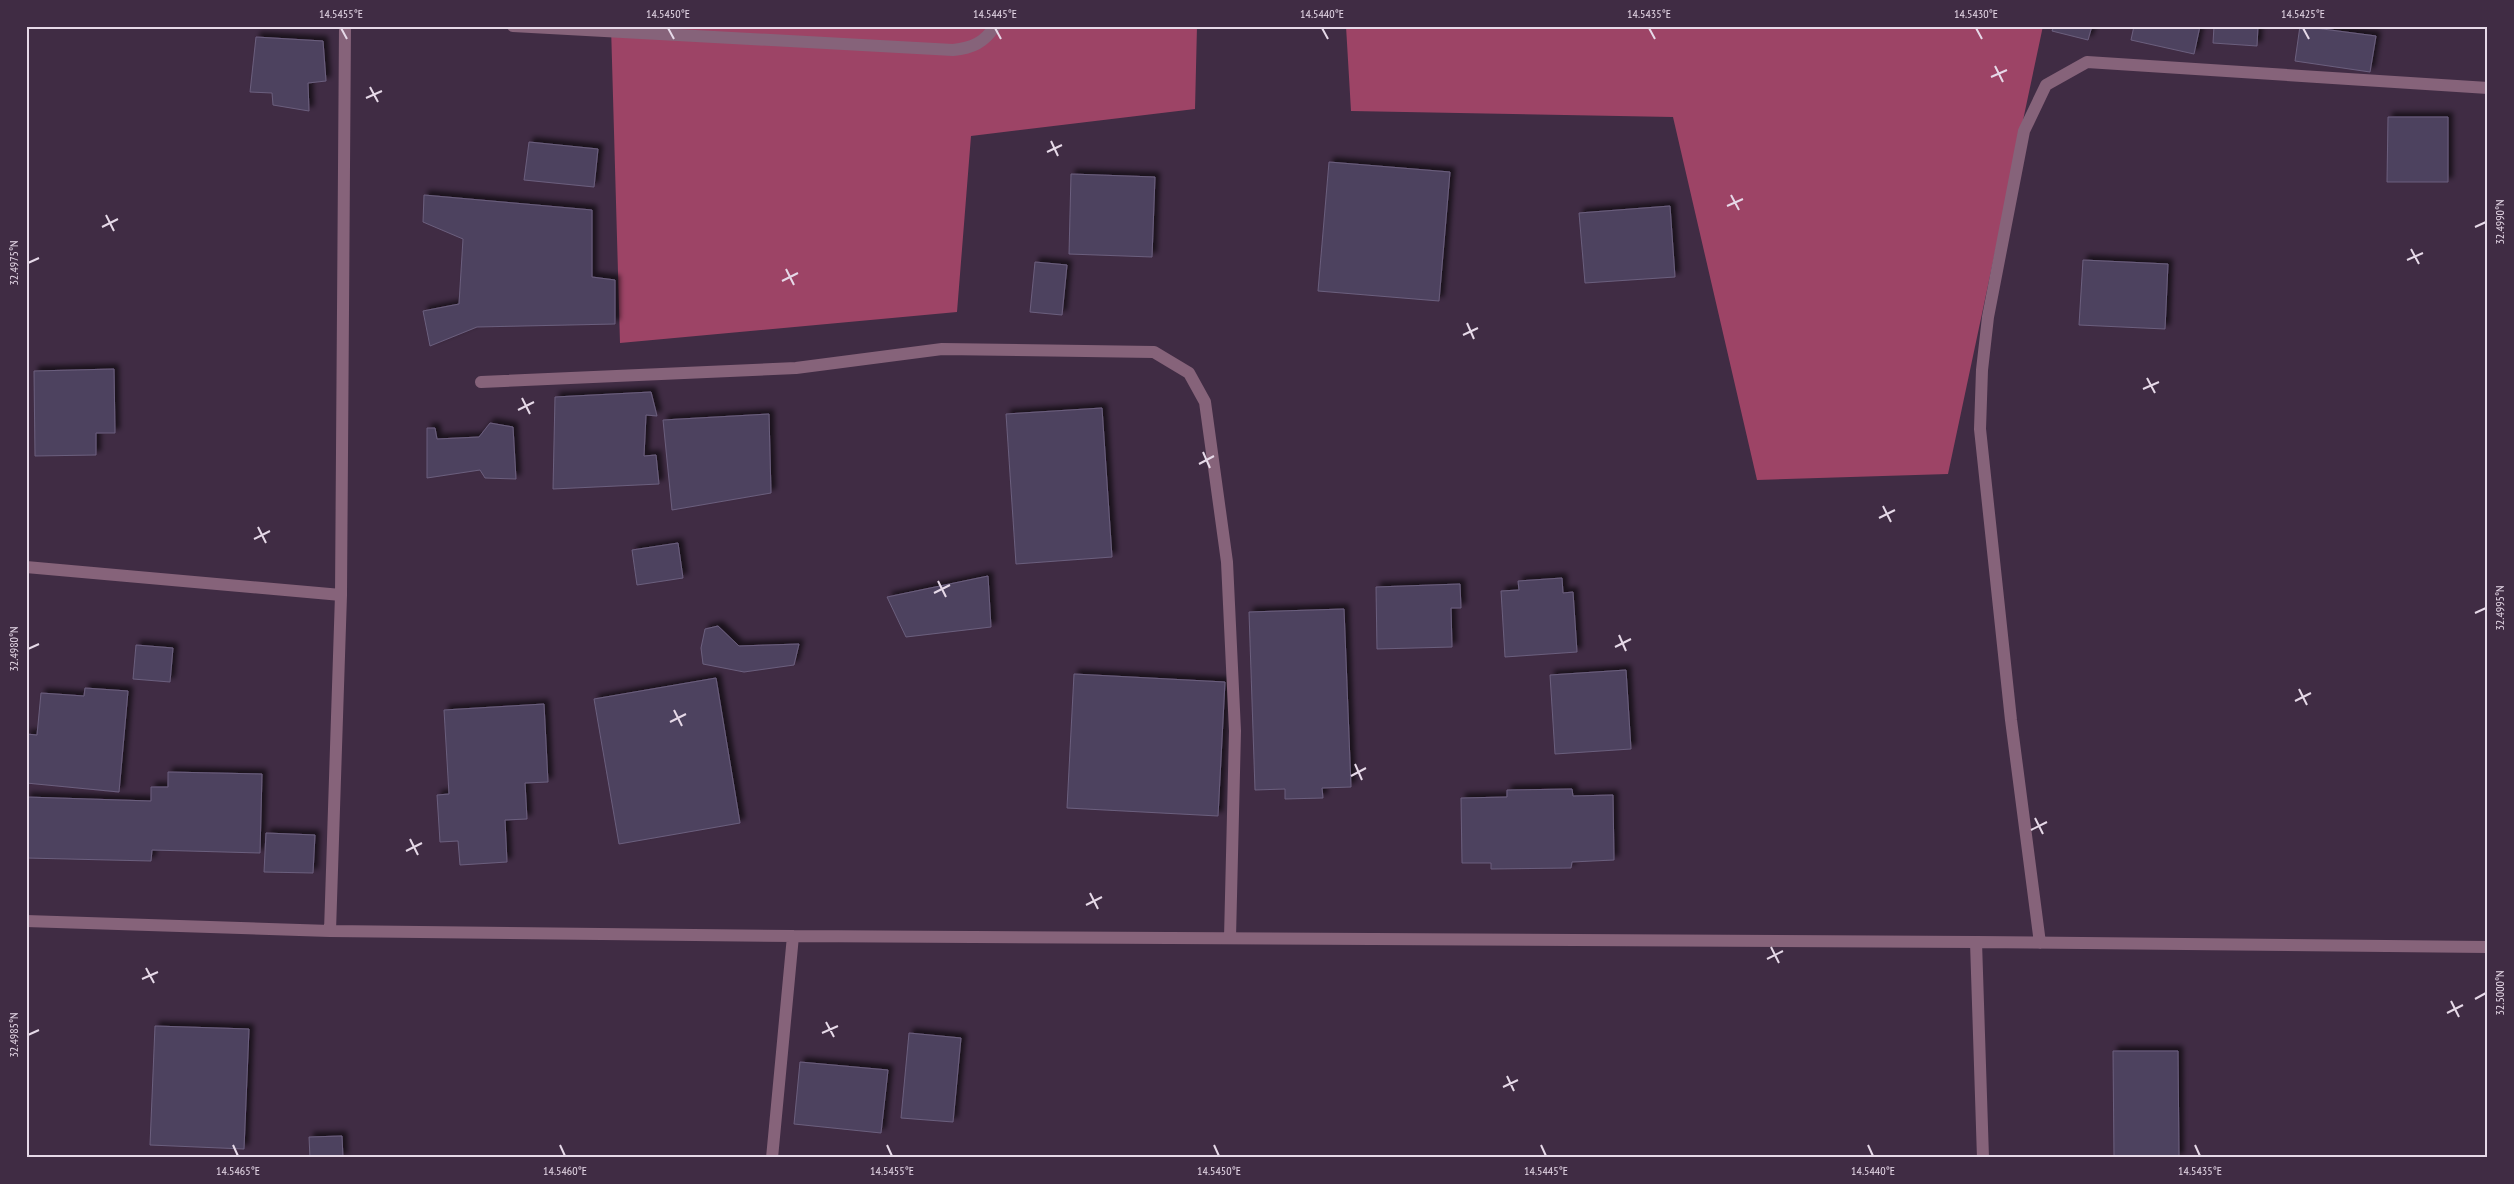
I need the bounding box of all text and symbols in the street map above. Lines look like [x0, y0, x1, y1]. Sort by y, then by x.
text: 14.5455°E [319, 6, 363, 21]
text: 14.5450°E [646, 6, 690, 21]
text: 14.5445°E [973, 6, 1017, 21]
text: 14.5440°E [1300, 6, 1344, 21]
text: 14.5435°E [1627, 6, 1671, 21]
text: 14.5430°E [1954, 6, 1998, 21]
text: 14.5425°E [2281, 6, 2325, 21]
text: 32.4990°N [2492, 199, 2507, 245]
text: 32.4975°N [6, 240, 21, 286]
text: 32.4995°N [2492, 585, 2507, 631]
text: 32.4980°N [6, 626, 21, 672]
text: 32.5000°N [2492, 970, 2507, 1016]
text: 32.4985°N [6, 1012, 21, 1058]
text: 14.5465°E [216, 1163, 260, 1178]
text: 14.5460°E [543, 1163, 587, 1178]
text: 14.5455°E [870, 1163, 914, 1178]
text: 14.5450°E [1197, 1163, 1241, 1178]
text: 14.5445°E [1524, 1163, 1568, 1178]
text: 14.5440°E [1851, 1163, 1895, 1178]
text: 14.5435°E [2178, 1163, 2222, 1178]

